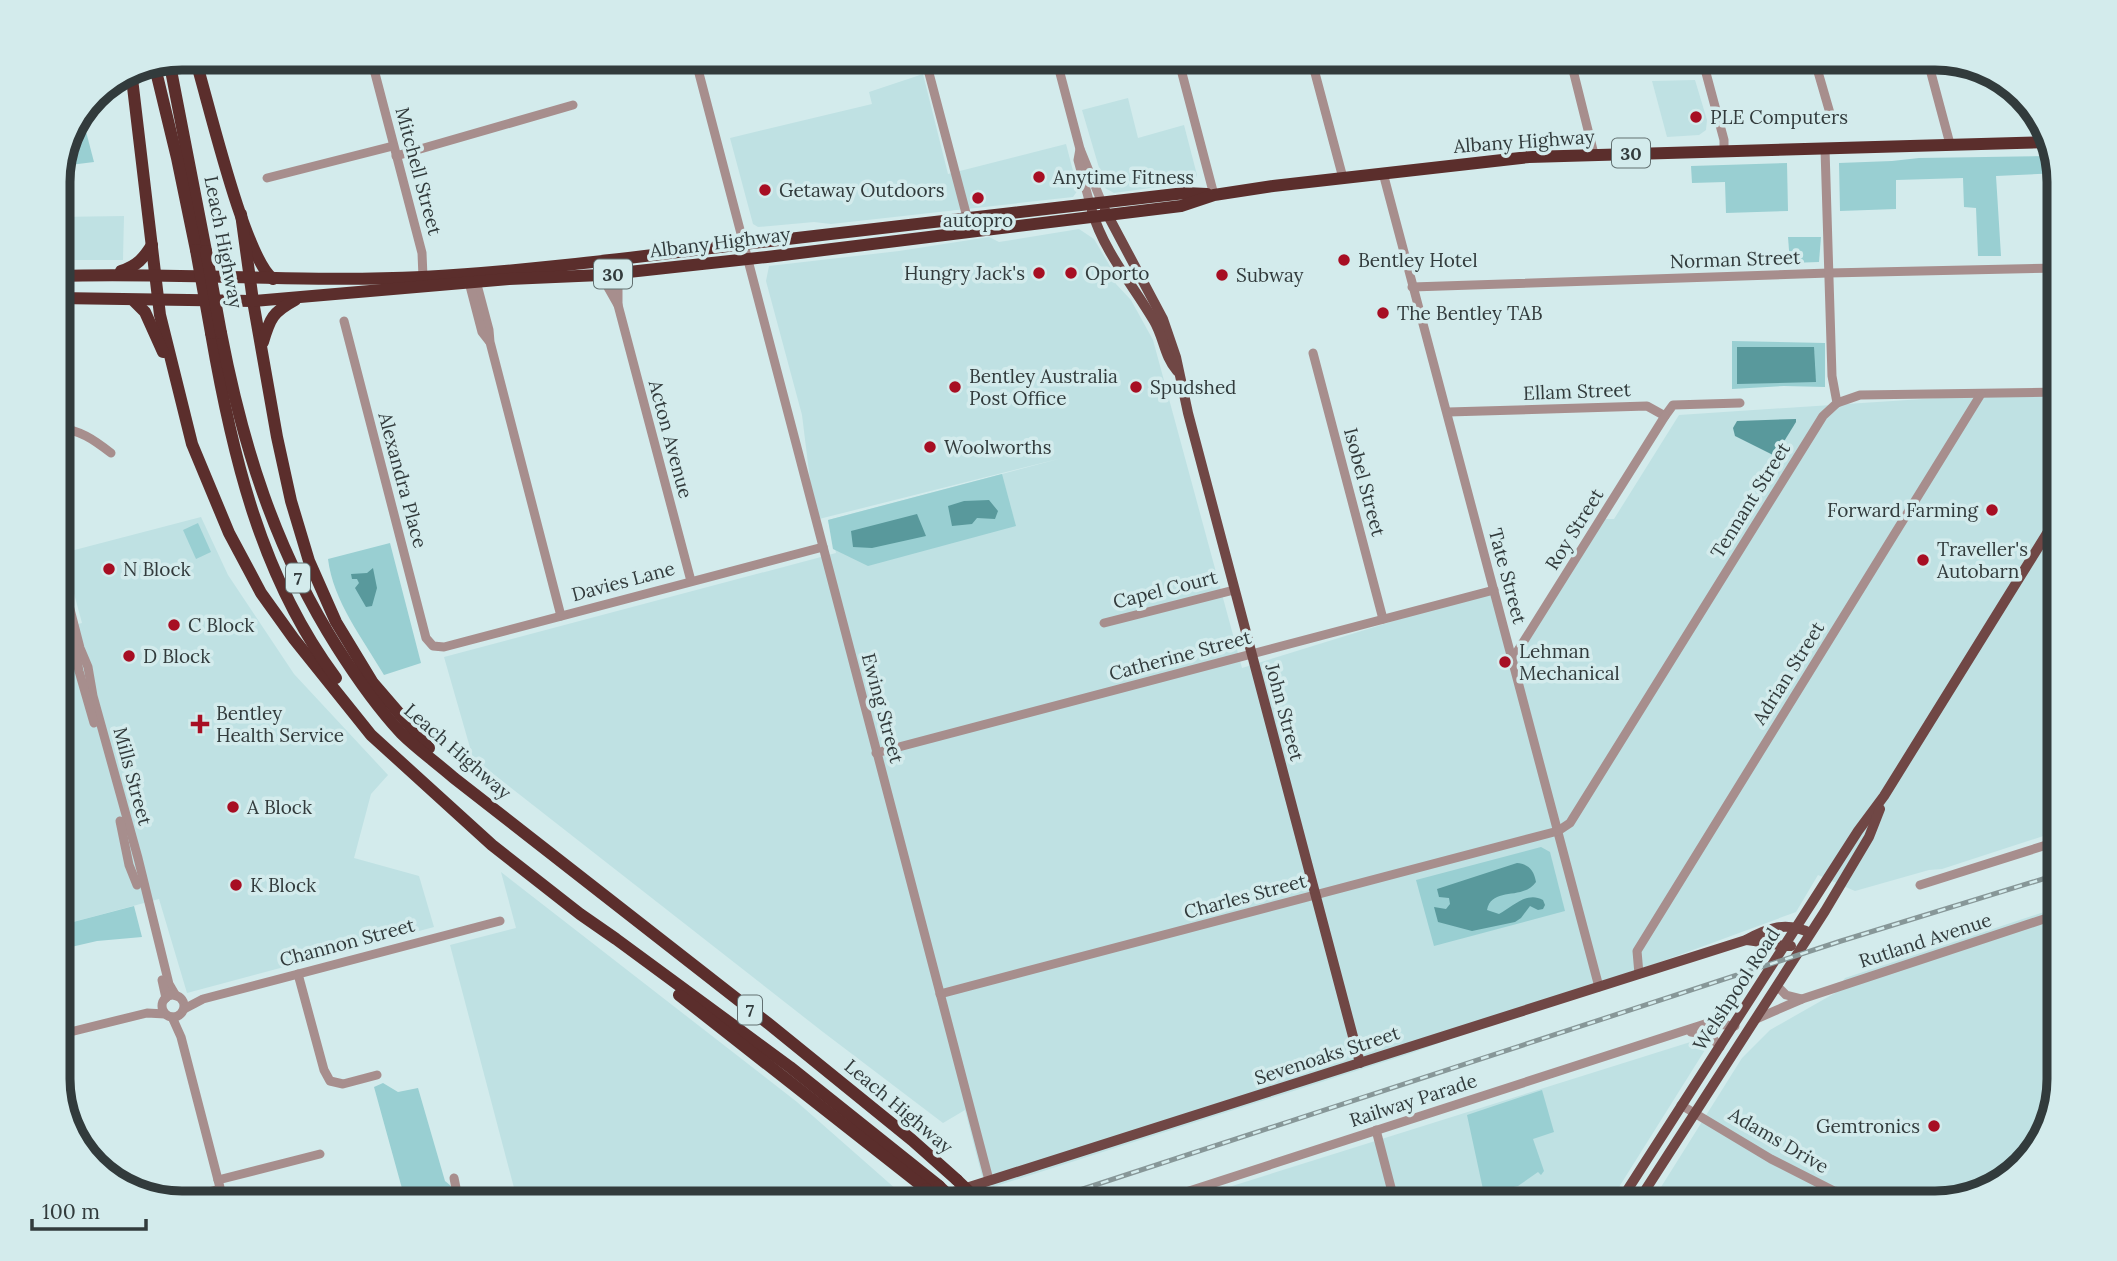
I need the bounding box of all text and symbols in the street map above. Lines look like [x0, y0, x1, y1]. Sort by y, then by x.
street label: Mitchell Street [390, 104, 448, 238]
place label: PLE Computers [1710, 105, 1848, 129]
marker: PLE Computers [1688, 109, 1704, 125]
street label: Albany Highway [1452, 124, 1595, 158]
road number: 30 [1612, 138, 1650, 168]
place label: Anytime Fitness [1052, 165, 1194, 189]
marker: Anytime Fitness [1031, 169, 1047, 185]
street label: Leach Highway [199, 174, 249, 310]
place label: Getaway Outdoors [779, 178, 945, 202]
marker: Getaway Outdoors [757, 182, 773, 198]
marker: autopro [970, 190, 986, 206]
place label: autopro [943, 208, 1013, 232]
street label: Albany Highway [647, 221, 792, 263]
street label: Norman Street [1669, 245, 1801, 273]
place label: Bentley Hotel [1358, 248, 1478, 272]
marker: Bentley Hotel [1336, 252, 1352, 268]
road number: 30 [594, 260, 632, 288]
place label: Hungry Jack's [904, 261, 1025, 285]
place label: Oporto [1085, 261, 1149, 285]
place label: Subway [1236, 263, 1304, 287]
marker: Hungry Jack's [1031, 265, 1047, 281]
marker: Oporto [1063, 265, 1079, 281]
marker: Subway [1214, 267, 1230, 283]
place label: The Bentley TAB [1397, 301, 1543, 325]
marker: The Bentley TAB [1375, 305, 1391, 321]
place label: Bentley Australia Post Office [969, 364, 1118, 410]
place label: Spudshed [1150, 375, 1236, 399]
street label: Acton Avenue [643, 376, 698, 501]
street label: Ellam Street [1523, 377, 1632, 405]
marker: Bentley Australia Post Office [947, 379, 963, 395]
marker: Spudshed [1128, 379, 1144, 395]
street label: Alexandra Place [373, 408, 433, 551]
street label: Isobel Street [1339, 425, 1391, 540]
place label: Woolworths [944, 435, 1052, 459]
street label: Tennant Street [1705, 437, 1795, 562]
marker: Woolworths [922, 439, 938, 455]
street label: Roy Street [1540, 483, 1609, 574]
place label: Forward Farming [1827, 498, 1978, 522]
marker: Forward Farming [1984, 502, 2000, 518]
street label: Tate Street [1484, 526, 1532, 627]
place label: Traveller's Autobarn [1936, 537, 2028, 583]
marker: Traveller's Autobarn [1915, 552, 1931, 568]
street label: Davies Lane [569, 556, 677, 606]
place label: N Block [123, 557, 192, 581]
marker: N Block [101, 561, 117, 577]
road number: 7 [286, 564, 310, 592]
street label: Capel Court [1111, 564, 1220, 614]
place label: C Block [188, 613, 255, 637]
street label: Adrian Street [1746, 616, 1830, 730]
marker: C Block [166, 617, 182, 633]
street label: Catherine Street [1106, 624, 1254, 686]
place label: Lehman Mechanical [1519, 639, 1620, 685]
place label: D Block [143, 644, 211, 668]
marker: D Block [121, 648, 137, 664]
street label: Ewing Street [857, 650, 909, 766]
marker: Lehman Mechanical [1497, 654, 1513, 670]
street label: John Street [1260, 660, 1310, 764]
street label: Leach Highway [399, 698, 517, 804]
place label: Bentley Health Service [216, 701, 344, 747]
marker: Bentley Health Service [190, 714, 210, 734]
street label: Mills Street [108, 724, 158, 828]
place label: A Block [246, 795, 313, 819]
marker: A Block [225, 799, 241, 815]
street label: Charles Street [1181, 868, 1309, 924]
place label: K Block [250, 873, 317, 897]
marker: K Block [228, 877, 244, 893]
street label: Rutland Avenue [1856, 907, 1994, 973]
street label: Channon Street [277, 912, 418, 972]
street label: Welshpool Road [1687, 923, 1785, 1055]
road number: 7 [738, 995, 762, 1024]
street label: Sevenoaks Street [1251, 1020, 1403, 1090]
street label: Leach Highway [840, 1054, 958, 1158]
street label: Railway Parade [1346, 1068, 1480, 1132]
street label: Adams Drive [1724, 1101, 1833, 1178]
place label: Gemtronics [1816, 1114, 1920, 1138]
marker: Gemtronics [1926, 1118, 1942, 1134]
scale bar [32, 1188, 145, 1232]
text: 100 m [42, 1198, 100, 1225]

